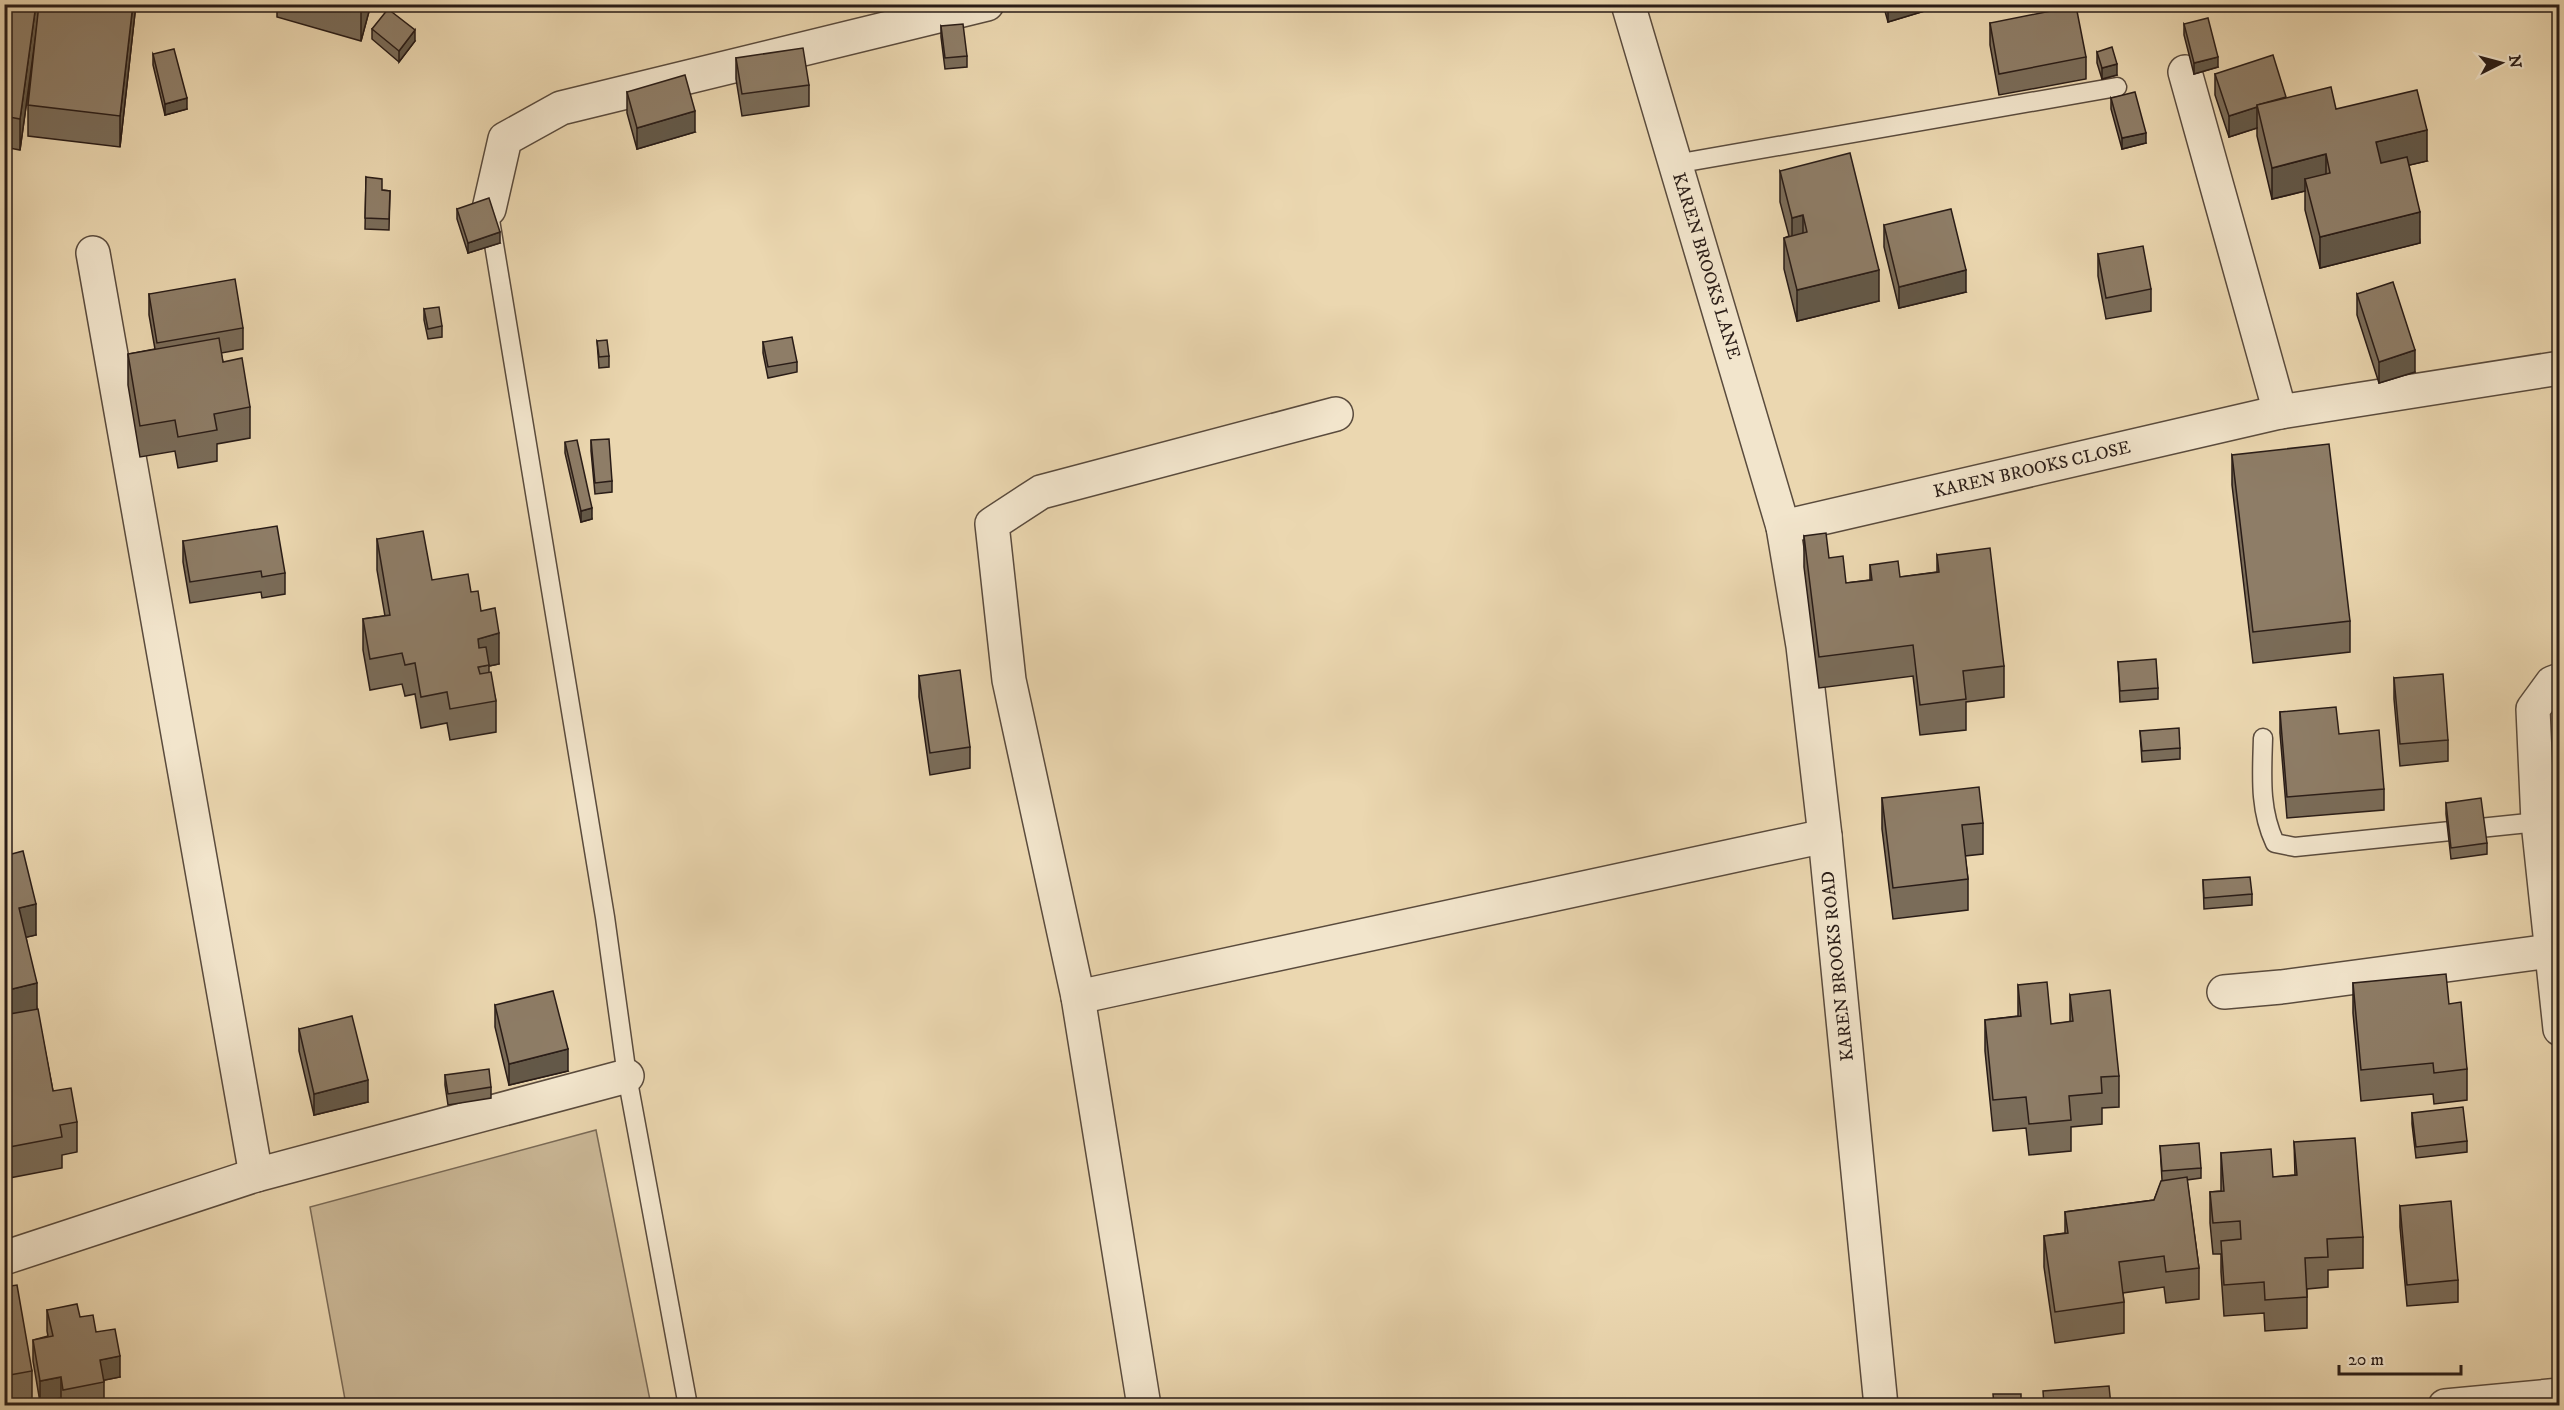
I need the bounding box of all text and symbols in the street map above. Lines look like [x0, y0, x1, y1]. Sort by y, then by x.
north arrow [2471, 33, 2531, 93]
text: N [2504, 54, 2526, 69]
street label: KAREN BROOKS LANE [1667, 170, 1745, 362]
street label: KAREN BROOKS CLOSE [1931, 437, 2133, 503]
street label: KAREN BROOKS ROAD [1817, 870, 1859, 1062]
scale bar [2339, 1338, 2460, 1376]
text: 20 m [2348, 1349, 2384, 1371]

